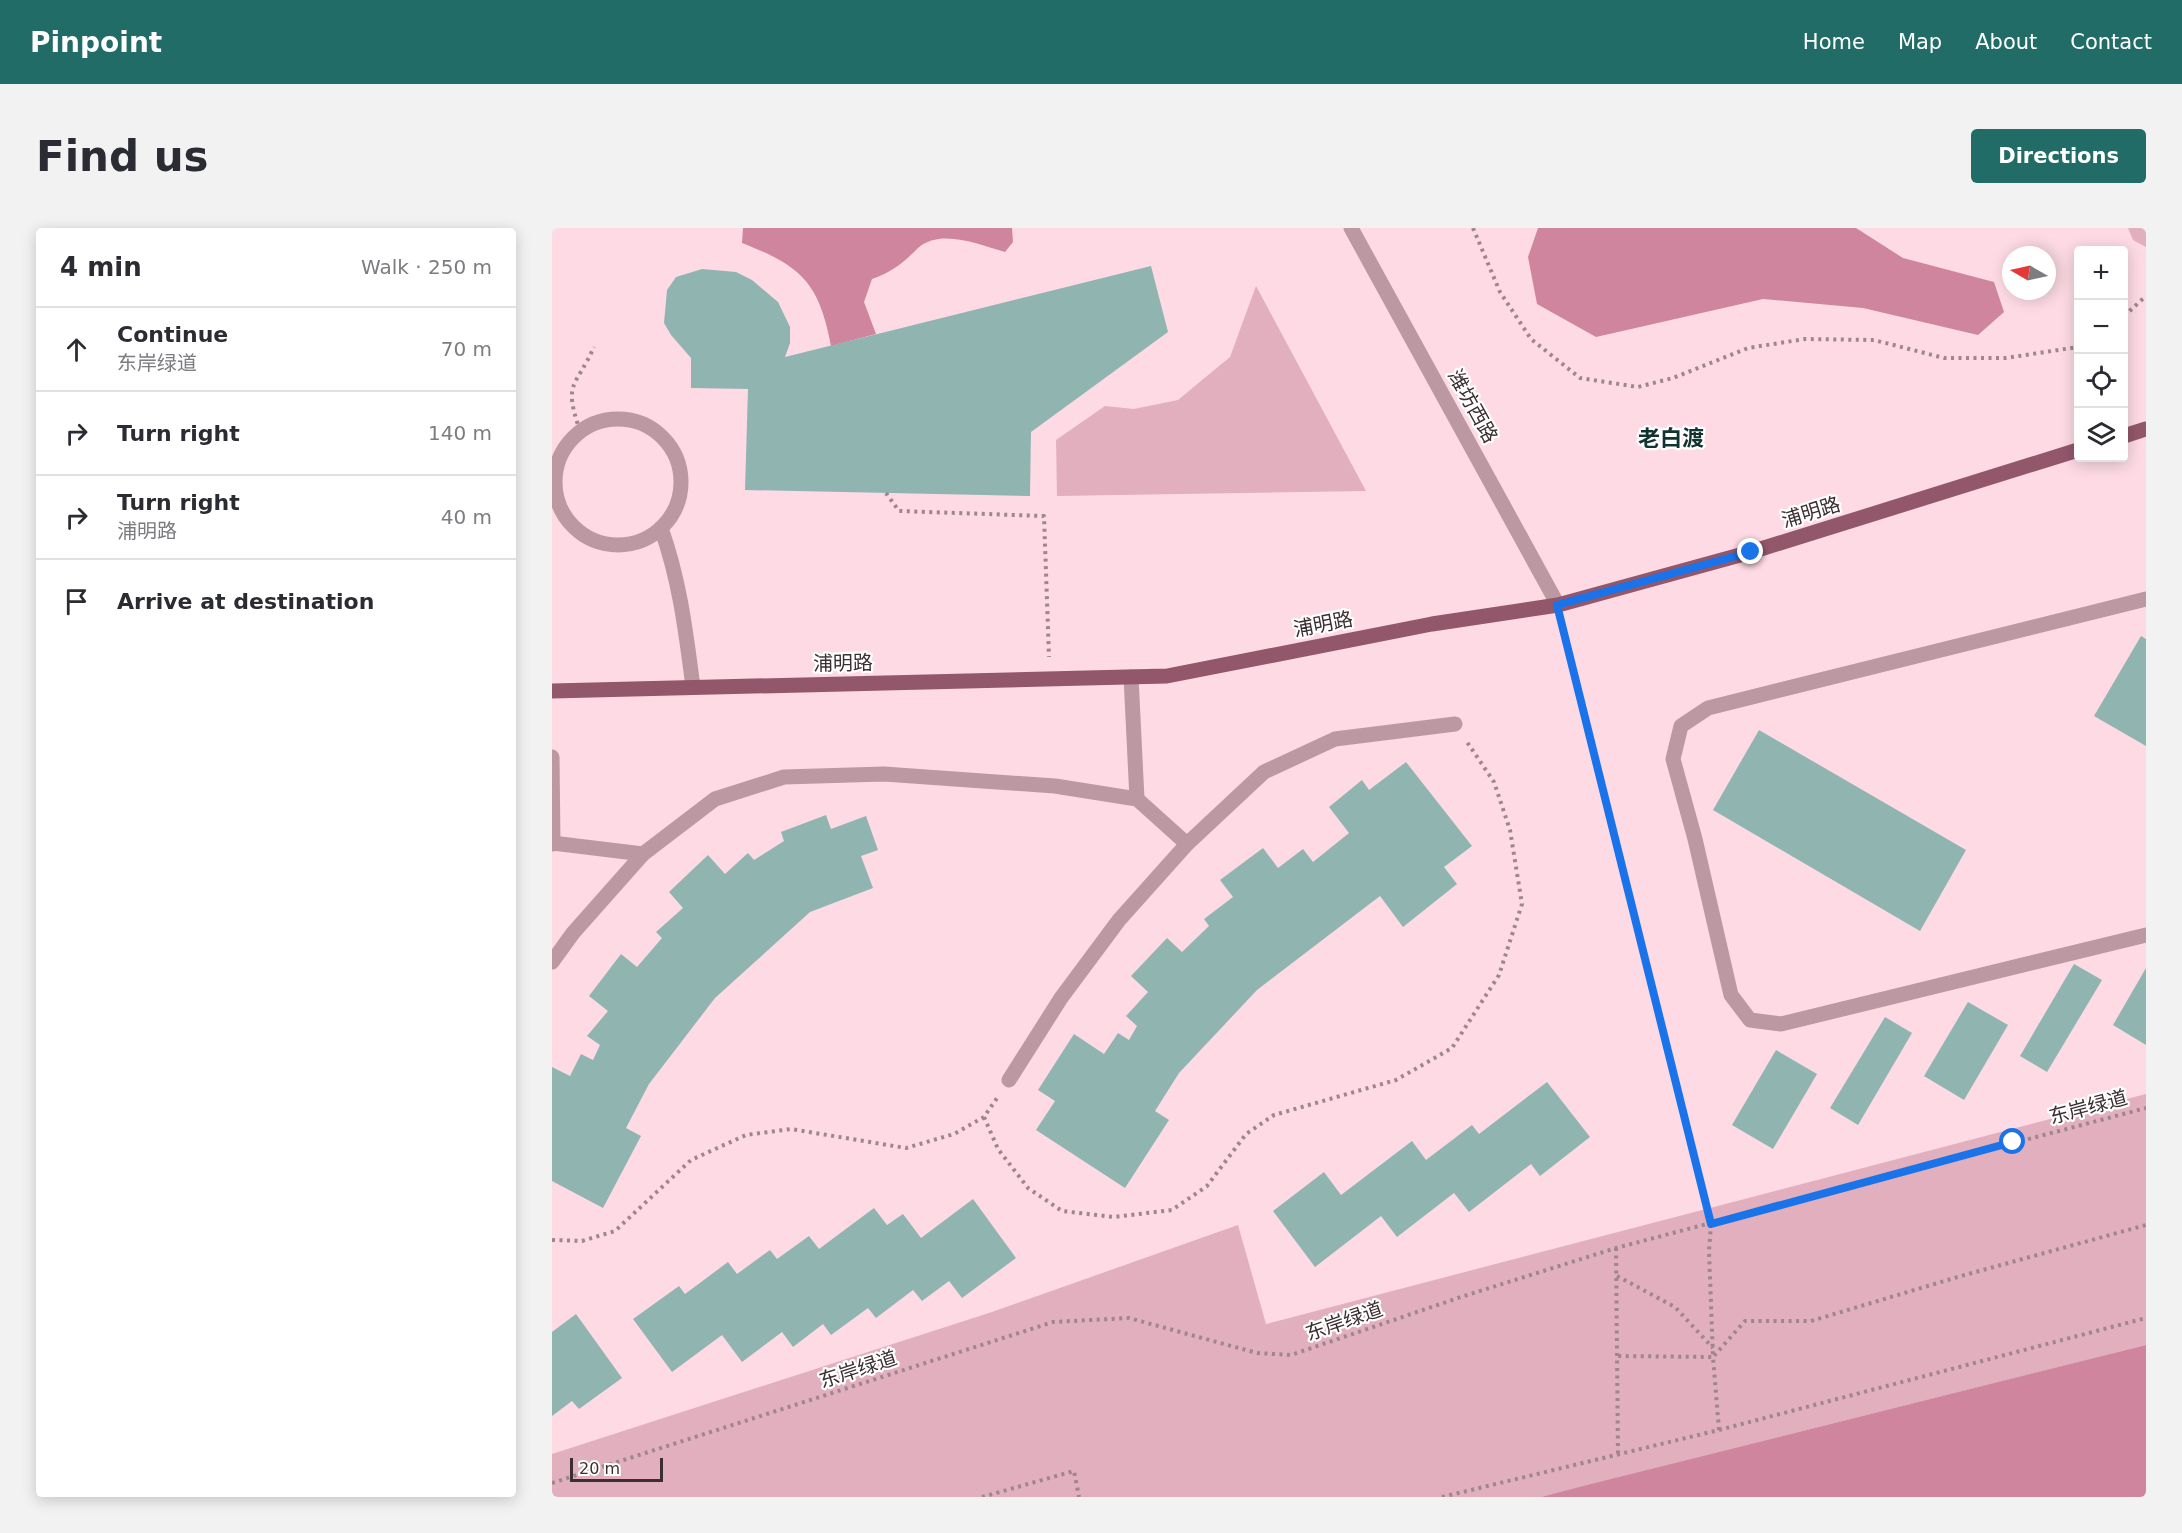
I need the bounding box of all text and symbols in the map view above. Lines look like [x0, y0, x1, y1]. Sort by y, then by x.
text: Pinpoint [30, 26, 162, 59]
text: Home [1803, 30, 1865, 54]
text: Map [1898, 30, 1942, 54]
text: About [1975, 30, 2037, 54]
text: Contact [2070, 30, 2152, 54]
button: Directions [1971, 129, 2146, 183]
text: Find us [36, 132, 209, 181]
north arrow [2002, 246, 2056, 300]
map controls [2074, 246, 2128, 462]
button: + [2074, 246, 2128, 300]
text: 4 min [60, 252, 142, 282]
text: Walk · 250 m [361, 255, 492, 279]
button: − [2074, 300, 2128, 354]
text: Continue [117, 322, 228, 347]
icon: ahead [60, 333, 93, 366]
text: 70 m [441, 337, 492, 361]
text: 东岸绿道 [117, 351, 197, 375]
button: locate [2074, 354, 2128, 408]
street label: 潍坊西路 [1443, 365, 1503, 447]
button: layers [2074, 408, 2128, 462]
icon: right [60, 417, 93, 450]
text: Turn right [117, 421, 240, 446]
text: 140 m [428, 421, 492, 445]
district label: 老白渡 [1638, 426, 1704, 451]
text: Turn right [117, 490, 240, 515]
street label: 浦明路 [1779, 492, 1843, 532]
icon: right [60, 501, 93, 534]
text: 40 m [441, 505, 492, 529]
text: 浦明路 [117, 519, 177, 543]
route end [1737, 538, 1763, 564]
icon: arrive [60, 585, 93, 618]
text: Arrive at destination [117, 589, 374, 614]
street label: 浦明路 [1291, 606, 1355, 642]
street label: 浦明路 [813, 650, 873, 676]
street label: 东岸绿道 [2046, 1085, 2130, 1129]
route start [1999, 1128, 2025, 1154]
street label: 东岸绿道 [1302, 1297, 1386, 1345]
street label: 东岸绿道 [816, 1345, 900, 1393]
scale bar [570, 1455, 663, 1482]
text: 20 m [579, 1459, 620, 1478]

